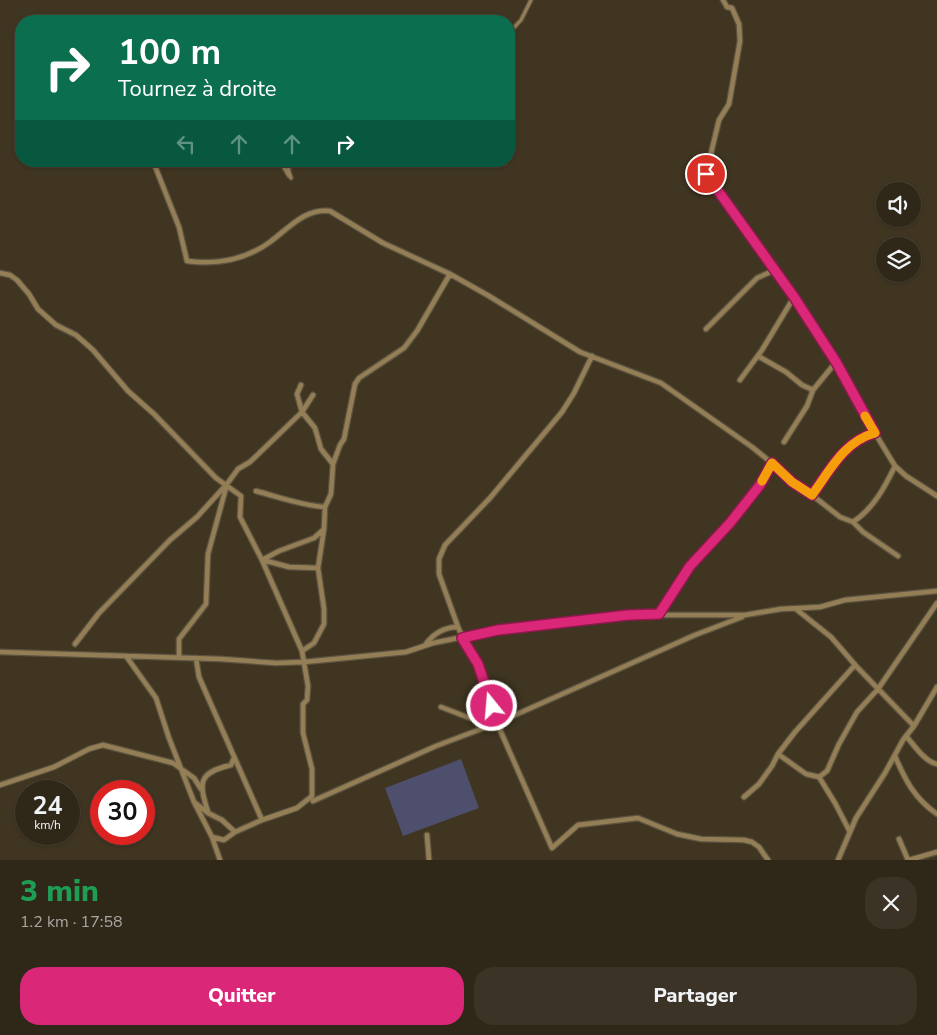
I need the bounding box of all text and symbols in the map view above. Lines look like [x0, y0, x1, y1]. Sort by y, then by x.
text: 100 m [118, 29, 221, 76]
icon: right [35, 35, 100, 100]
text: Tournez à droite [118, 74, 277, 104]
icon: left [172, 130, 200, 158]
icon: ahead [225, 130, 253, 158]
icon: ahead [278, 130, 306, 158]
icon: right [331, 130, 359, 158]
pin [685, 153, 727, 195]
icon: arrive [692, 160, 720, 188]
map controls [876, 182, 921, 282]
button: sound [876, 182, 921, 227]
button: layers [876, 237, 921, 282]
position arrow [465, 679, 517, 731]
speed limit sign: 30 [90, 780, 155, 845]
text: 24 [32, 789, 63, 823]
text: km/h [34, 817, 61, 833]
text: 3 min [20, 871, 99, 912]
button: close [865, 877, 917, 929]
text: 1.2 km · 17:58 [20, 911, 123, 933]
button: Quitter [20, 967, 464, 1025]
button: Partager [474, 967, 917, 1025]

